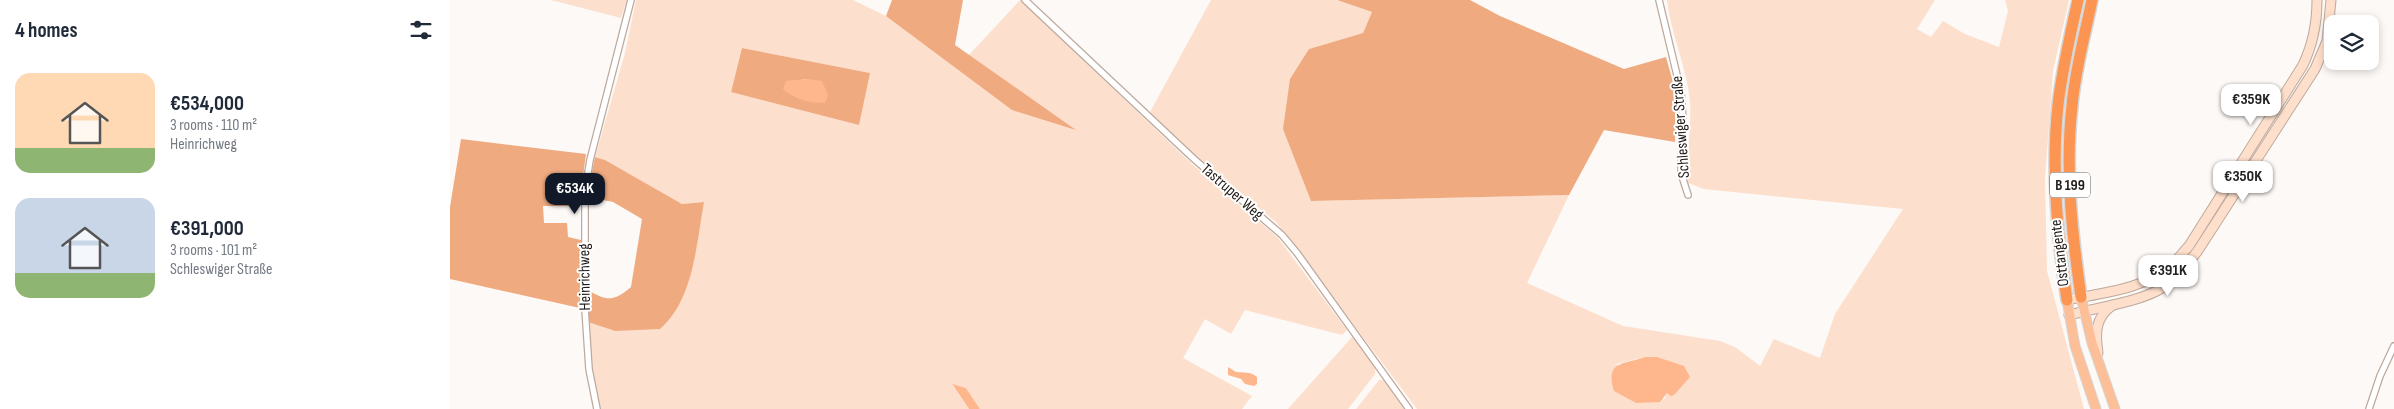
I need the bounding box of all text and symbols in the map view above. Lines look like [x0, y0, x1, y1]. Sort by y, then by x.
map controls [2324, 15, 2379, 70]
button: layers [2324, 15, 2379, 70]
icon: filters [407, 16, 435, 44]
text: 4 homes [15, 18, 78, 43]
street label: Schleswiger Straße [1668, 75, 1694, 179]
pin: €359K [2216, 84, 2286, 126]
text: €359K [2232, 90, 2270, 109]
text: €534,000 [170, 91, 244, 116]
icon: home [55, 93, 115, 153]
text: 3 rooms · 110 m² [170, 116, 257, 135]
text: Heinrichweg [170, 135, 237, 154]
street label: Tastruper Weg [1197, 160, 1267, 224]
pin: €350K [2208, 160, 2278, 203]
text: €350K [2224, 167, 2262, 186]
pin: €534K [540, 172, 610, 215]
road number: B 199 [2050, 172, 2090, 198]
text: €534K [556, 179, 594, 198]
text: €391,000 [170, 216, 244, 241]
icon: home [55, 218, 115, 278]
street label: Osttangente [2046, 218, 2074, 288]
text: 3 rooms · 101 m² [170, 241, 257, 260]
street label: Heinrichweg [575, 243, 595, 311]
pin: €391K [2133, 254, 2203, 297]
text: Schleswiger Straße [170, 260, 272, 279]
text: €391K [2149, 261, 2187, 280]

